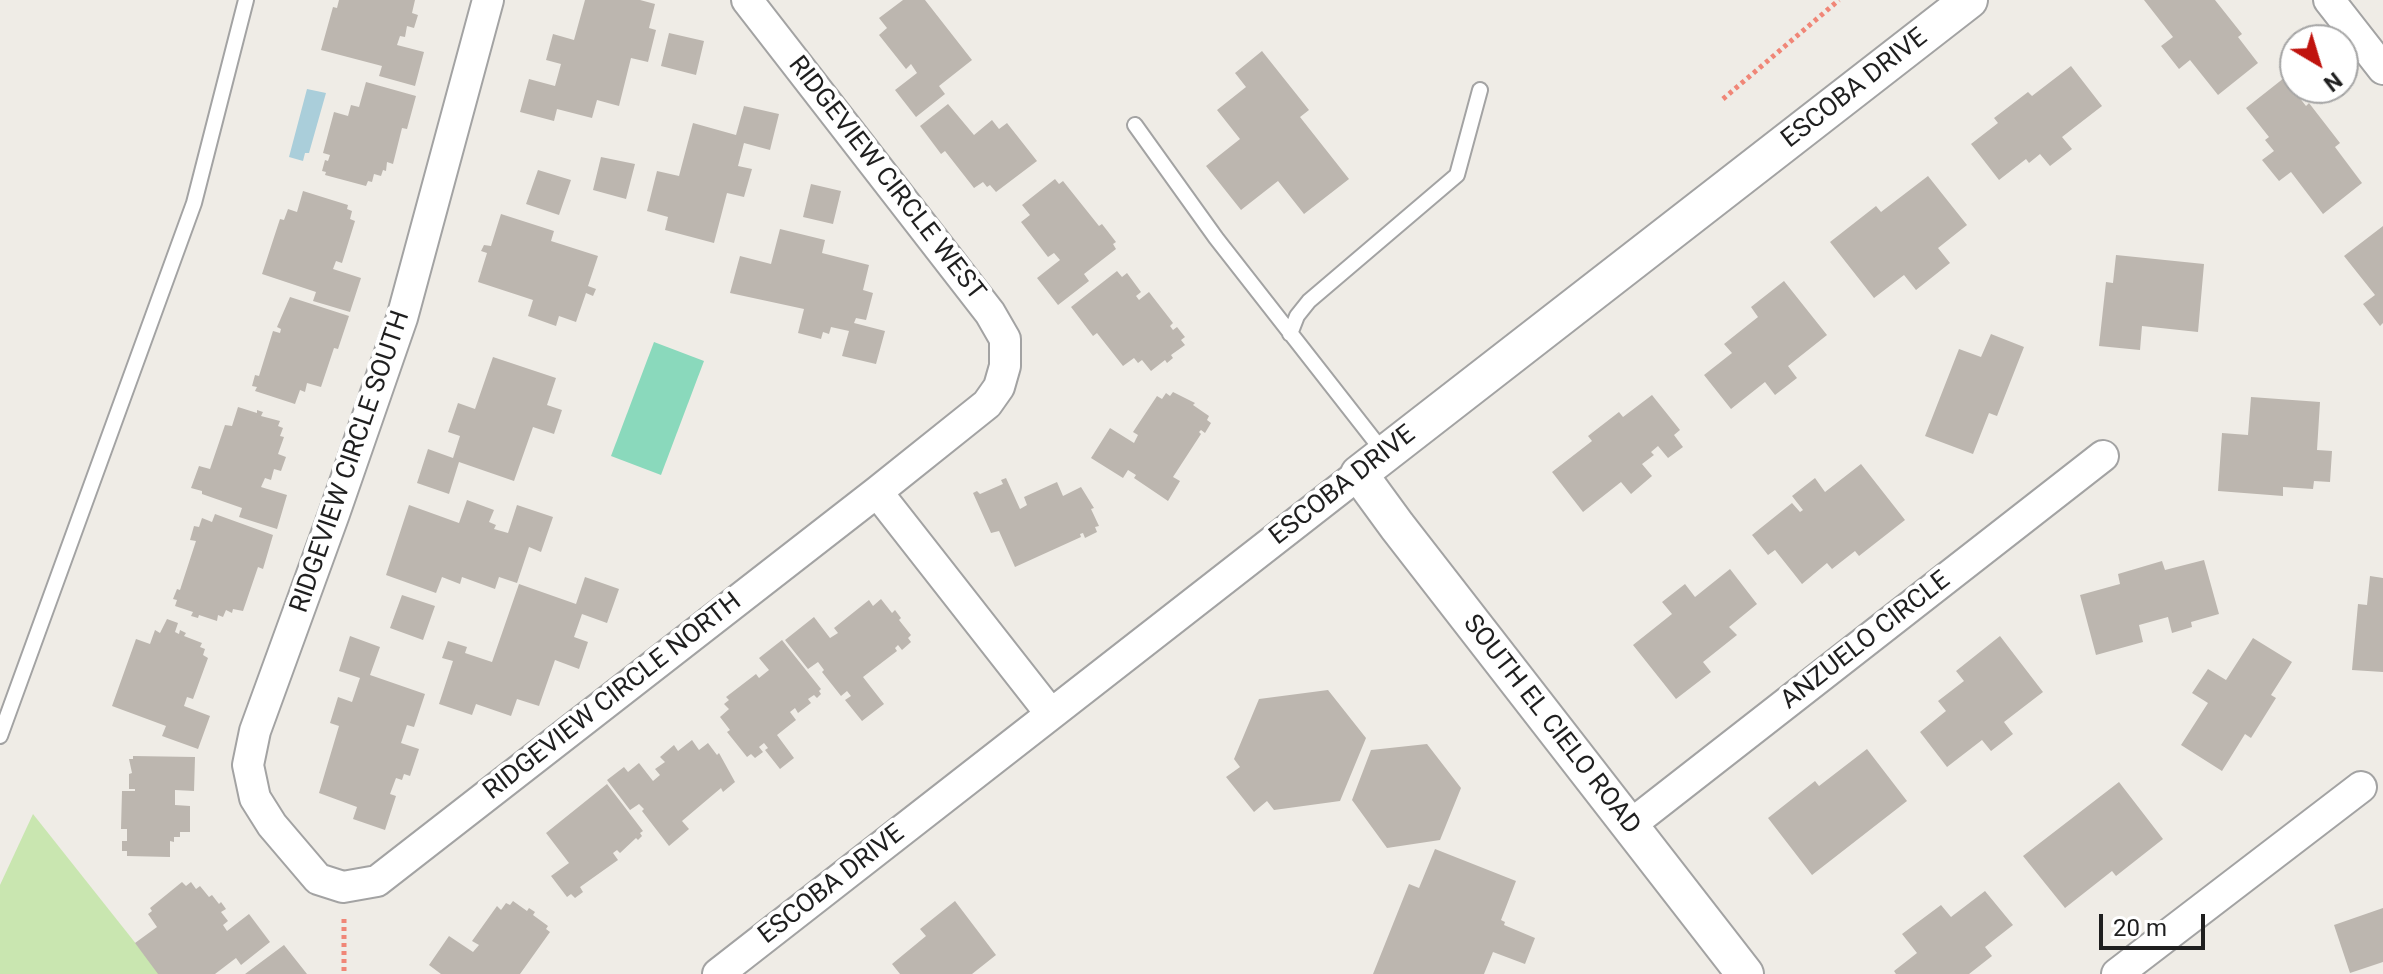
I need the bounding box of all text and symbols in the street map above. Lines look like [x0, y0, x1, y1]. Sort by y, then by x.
street label: ESCOBA DRIVE [1776, 22, 1934, 156]
north arrow [2279, 24, 2359, 104]
street label: RIDGEVIEW CIRCLE WEST [781, 51, 991, 307]
text: N [2319, 67, 2347, 96]
street label: RIDGEVIEW CIRCLE SOUTH [285, 307, 417, 617]
street label: ESCOBA DRIVE [1264, 419, 1422, 553]
street label: ANZUELO CIRCLE [1775, 565, 1957, 717]
street label: RIDGEVIEW CIRCLE NORTH [478, 587, 748, 807]
street label: SOUTH EL CIELO ROAD [1456, 609, 1646, 841]
street label: ESCOBA DRIVE [753, 818, 911, 952]
scale bar [2103, 898, 2209, 948]
text: 20 m [2113, 914, 2167, 942]

